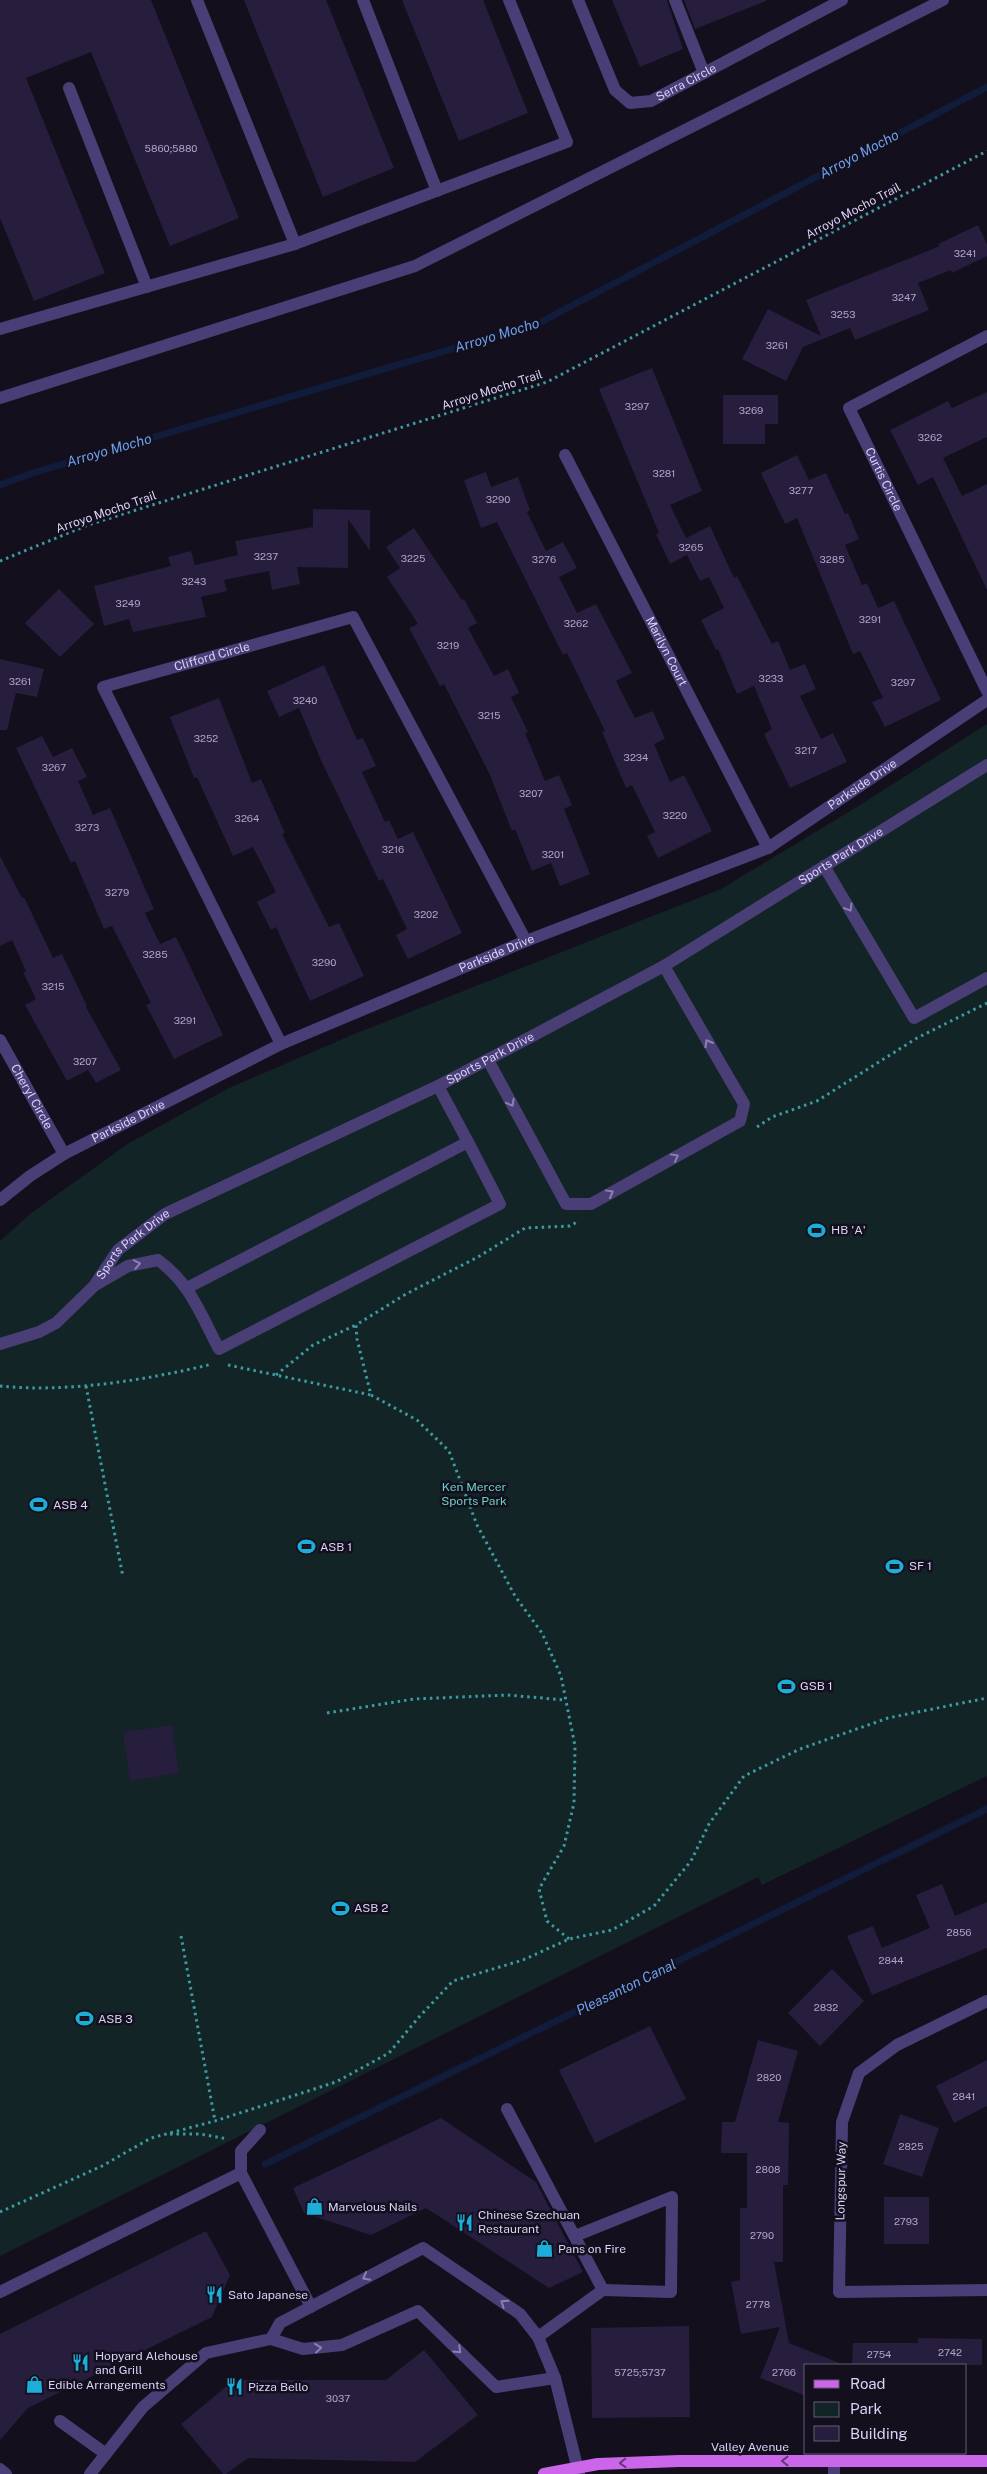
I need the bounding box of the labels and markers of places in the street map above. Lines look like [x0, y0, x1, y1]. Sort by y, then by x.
sports icon: HB 'A' [807, 1220, 827, 1240]
place label: HB 'A' [831, 1223, 866, 1237]
sports icon: ASB 4 [29, 1495, 49, 1515]
place label: ASB 4 [53, 1498, 88, 1512]
sports icon: ASB 1 [296, 1537, 316, 1557]
place label: ASB 1 [320, 1540, 352, 1554]
sports icon: SF 1 [885, 1556, 905, 1576]
place label: SF 1 [909, 1559, 932, 1573]
sports icon: GSB 1 [776, 1676, 796, 1696]
place label: GSB 1 [800, 1679, 833, 1693]
sports icon: ASB 2 [330, 1898, 350, 1918]
place label: ASB 2 [354, 1901, 388, 1915]
sports icon: ASB 3 [74, 2009, 94, 2029]
place label: ASB 3 [98, 2012, 133, 2026]
shop icon: Marvelous Nails [304, 2197, 324, 2217]
place label: Marvelous Nails [328, 2200, 417, 2214]
place label: Chinese Szechuan Restaurant [478, 2208, 580, 2236]
restaurant icon: Chinese Szechuan Restaurant [454, 2212, 474, 2232]
shop icon: Pans on Fire [534, 2239, 554, 2259]
place label: Pans on Fire [558, 2242, 626, 2256]
restaurant icon: Sato Japanese [204, 2285, 224, 2305]
place label: Sato Japanese [228, 2288, 308, 2302]
place label: Hopyard Alehouse and Grill [95, 2349, 198, 2377]
restaurant icon: Hopyard Alehouse and Grill [71, 2353, 91, 2373]
shop icon: Edible Arrangements [24, 2375, 44, 2395]
restaurant icon: Pizza Bello [224, 2377, 244, 2397]
place label: Edible Arrangements [48, 2378, 166, 2392]
place label: Pizza Bello [248, 2380, 309, 2394]

